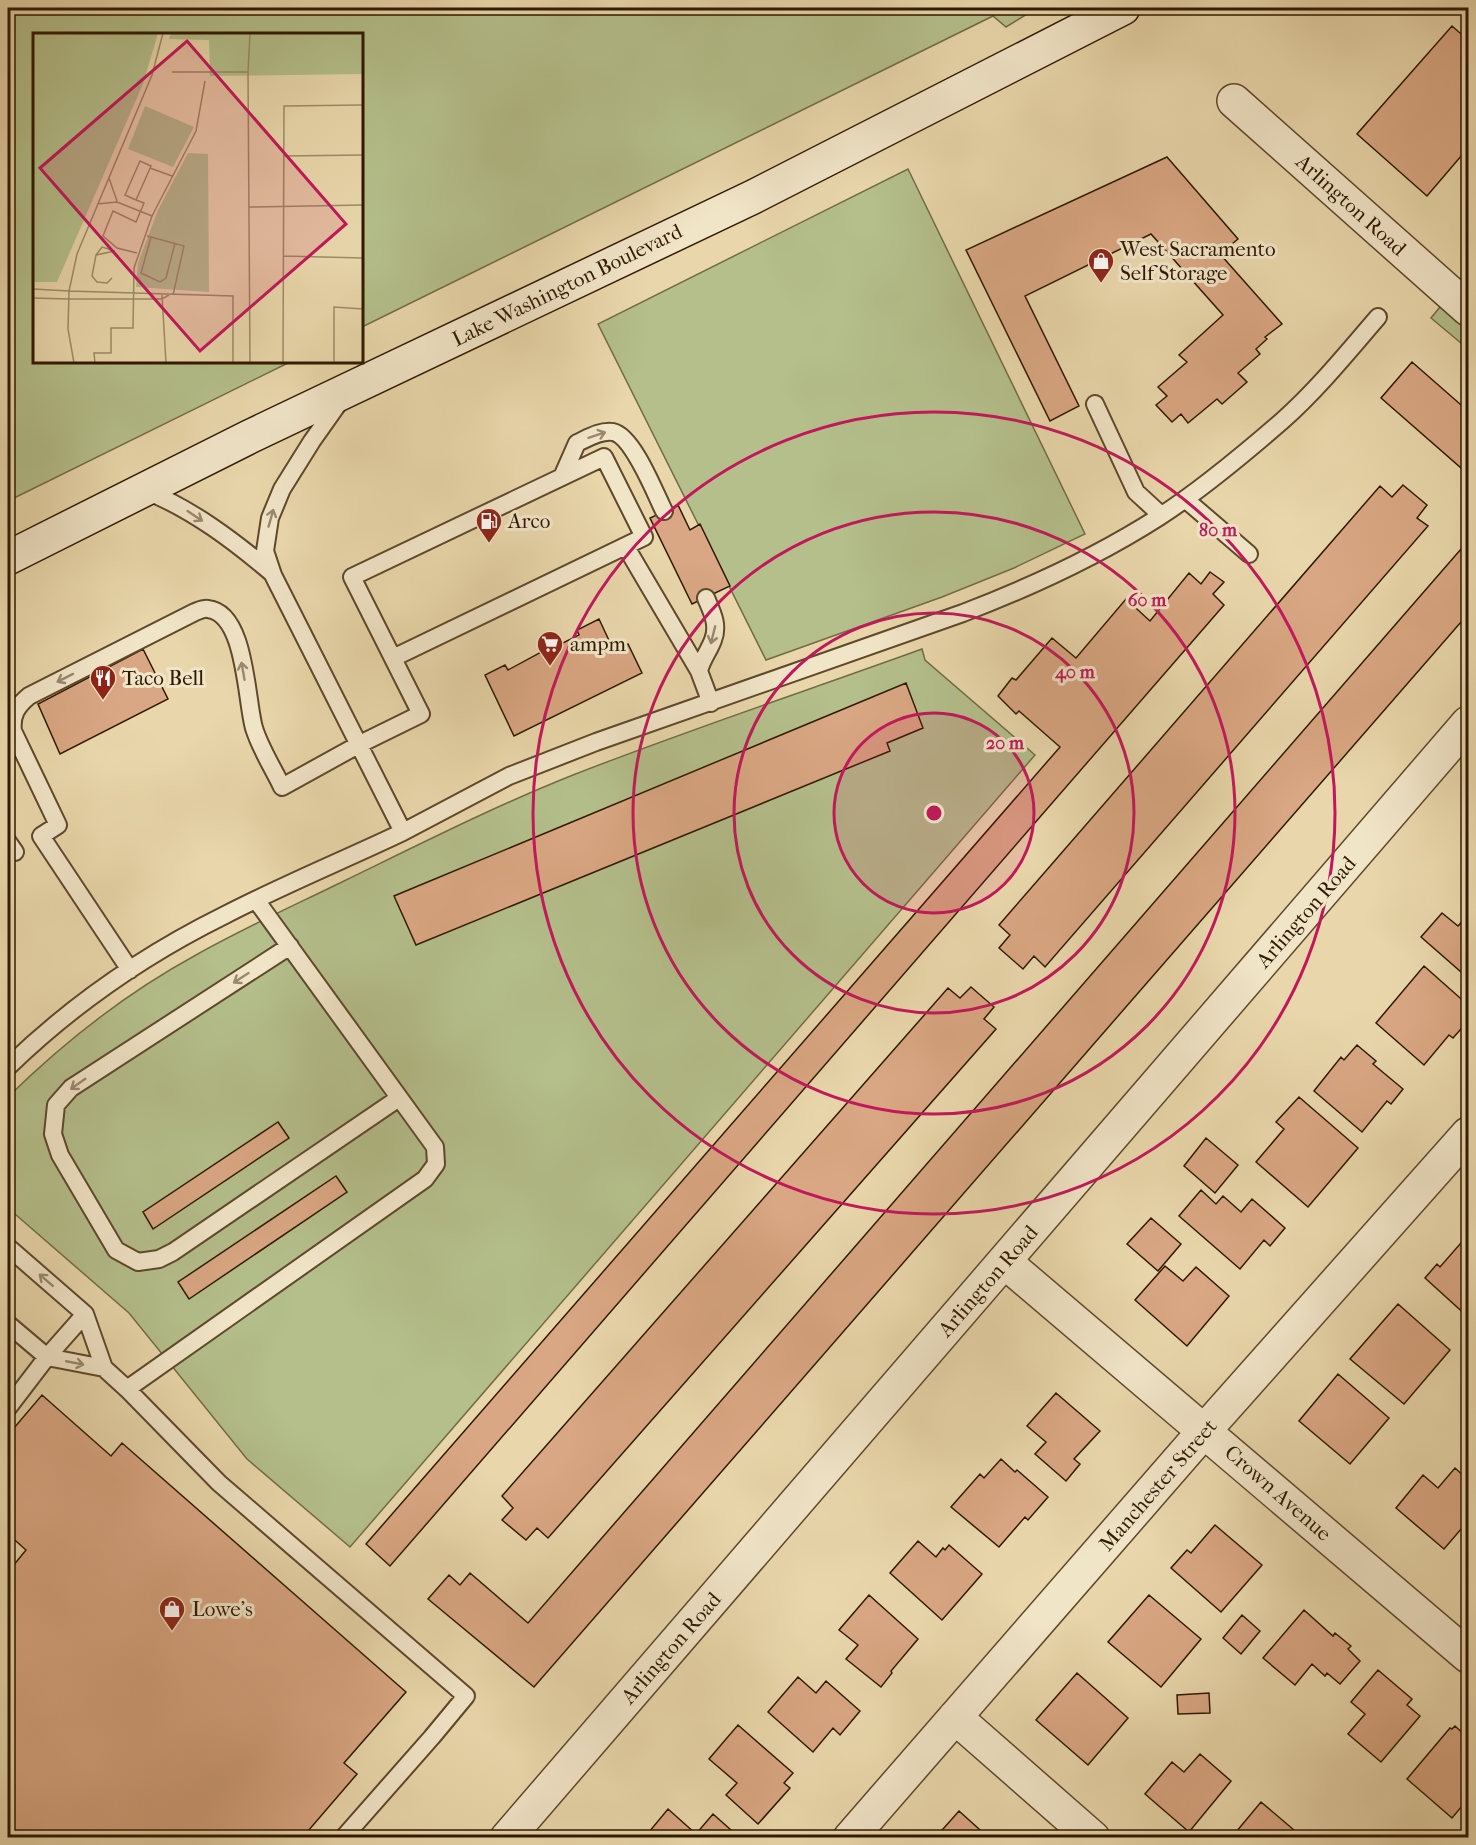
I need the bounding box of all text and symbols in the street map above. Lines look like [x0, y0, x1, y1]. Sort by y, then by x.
inset map [33, 33, 363, 363]
street label: Arlington Road [1290, 149, 1411, 261]
street label: Lake Washington Boulevard [448, 219, 686, 351]
place label: West Sacramento Self Storage [1119, 237, 1276, 285]
shop icon: West Sacramento Self Storage [1086, 246, 1116, 284]
one-way arrow [587, 429, 606, 440]
fuel station icon: Arco [474, 506, 504, 544]
one-way arrow [266, 509, 277, 528]
place label: Arco [507, 509, 550, 533]
one-way arrow [187, 510, 203, 522]
text: 80 m [1199, 520, 1238, 541]
text: 60 m [1128, 590, 1167, 611]
one-way arrow [707, 625, 719, 644]
supermarket icon: ampm [535, 629, 565, 667]
place label: ampm [570, 632, 626, 656]
one-way arrow [238, 662, 249, 682]
text: 40 m [1054, 662, 1096, 683]
restaurant icon: Taco Bell [88, 663, 118, 701]
place label: Taco Bell [122, 666, 204, 690]
one-way arrow [56, 673, 74, 684]
text: 20 m [986, 733, 1025, 754]
centre of rings [924, 803, 944, 823]
street label: Arlington Road [1250, 851, 1361, 973]
one-way arrow [233, 972, 250, 984]
one-way arrow [70, 1078, 86, 1090]
street label: Arlington Road [932, 1220, 1043, 1342]
one-way arrow [38, 1274, 54, 1287]
one-way arrow [65, 1358, 85, 1369]
street label: Manchester Street [1094, 1414, 1222, 1556]
street label: Crown Avenue [1220, 1440, 1336, 1546]
street label: Arlington Road [615, 1587, 726, 1709]
shop icon: Lowe's [157, 1594, 187, 1632]
place label: Lowe's [192, 1597, 253, 1621]

